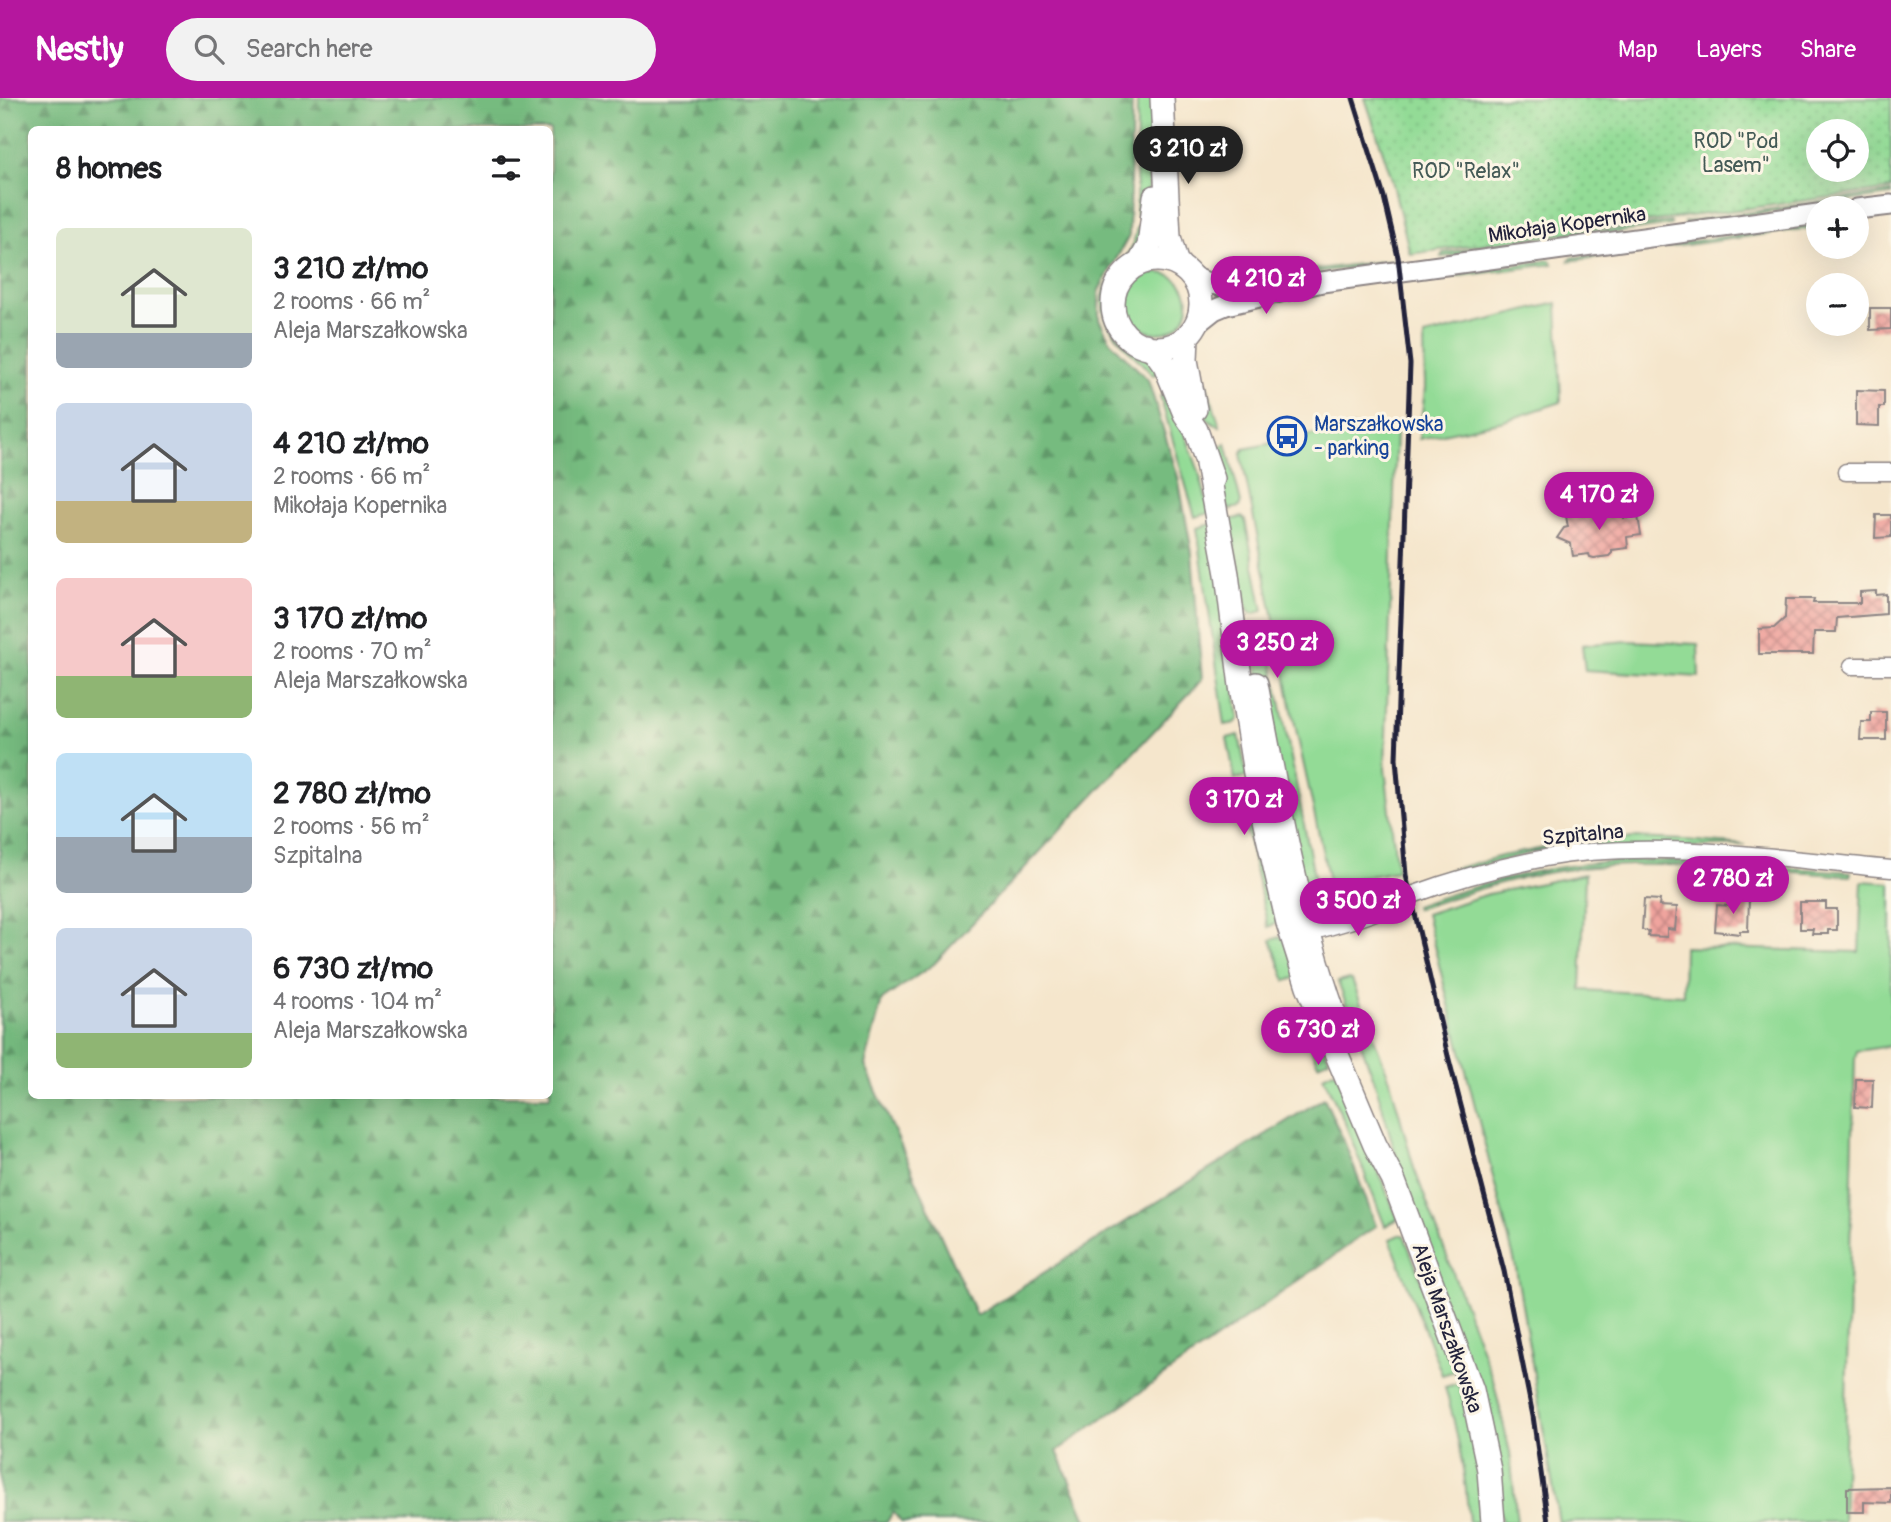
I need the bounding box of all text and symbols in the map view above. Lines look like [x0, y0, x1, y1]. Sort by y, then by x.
search box [166, 18, 656, 81]
text: Nestly [35, 29, 124, 70]
icon: search [190, 30, 228, 68]
text: Search here [246, 33, 373, 65]
text: Map [1618, 35, 1658, 64]
text: Layers [1696, 35, 1762, 64]
text: Share [1800, 35, 1856, 64]
map controls [1806, 119, 1869, 336]
button: locate [1806, 119, 1869, 182]
pin: 3 210 zł [1116, 126, 1260, 186]
park label: ROD "Pod Lasem" [1694, 128, 1778, 179]
text: 3 210 zł [1149, 134, 1227, 163]
icon: filters [487, 149, 525, 187]
text: 8 homes [56, 150, 162, 187]
park label: ROD "Relax" [1412, 158, 1520, 185]
button: + [1806, 196, 1869, 259]
street label: Mikołaja Kopernika [1486, 201, 1648, 249]
text: 3 210 zł/mo [273, 250, 428, 287]
icon: home [112, 256, 196, 340]
pin: 4 210 zł [1194, 256, 1338, 316]
text: 4 210 zł [1227, 264, 1305, 293]
button: − [1806, 273, 1869, 336]
text: 2 rooms · 66 m² [273, 287, 430, 316]
text: Aleja Marszałkowska [273, 316, 468, 345]
place label: Marszałkowska - parking [1314, 411, 1444, 462]
bus stop icon: Marszałkowska - parking [1266, 415, 1308, 457]
text: 4 210 zł/mo [273, 425, 429, 462]
icon: home [112, 431, 196, 515]
text: 2 rooms · 66 m² [273, 462, 430, 491]
pin: 4 170 zł [1527, 472, 1671, 532]
text: 4 170 zł [1560, 480, 1638, 509]
text: Mikołaja Kopernika [273, 491, 447, 520]
text: 3 170 zł/mo [273, 600, 427, 637]
icon: home [112, 606, 196, 690]
pin: 3 250 zł [1205, 620, 1349, 680]
text: 3 250 zł [1236, 628, 1318, 657]
text: 2 rooms · 70 m² [273, 637, 432, 666]
text: Aleja Marszałkowska [273, 666, 468, 695]
text: 2 780 zł/mo [273, 775, 431, 812]
pin: 3 170 zł [1172, 778, 1316, 837]
icon: home [112, 781, 196, 865]
text: 3 170 zł [1205, 785, 1283, 814]
text: 2 rooms · 56 m² [273, 812, 430, 841]
street label: Szpitalna [1541, 818, 1625, 852]
text: Szpitalna [273, 841, 363, 870]
pin: 2 780 zł [1661, 856, 1805, 916]
text: 2 780 zł [1693, 864, 1773, 893]
pin: 3 500 zł [1286, 878, 1430, 938]
text: 3 500 zł [1316, 886, 1400, 915]
text: 6 730 zł/mo [273, 950, 433, 987]
icon: home [112, 956, 196, 1040]
text: 4 rooms · 104 m² [273, 987, 442, 1016]
pin: 6 730 zł [1246, 1007, 1390, 1067]
text: 6 730 zł [1277, 1015, 1359, 1044]
text: Aleja Marszałkowska [273, 1016, 468, 1045]
street label: Aleja Marszałkowska [1405, 1240, 1489, 1416]

